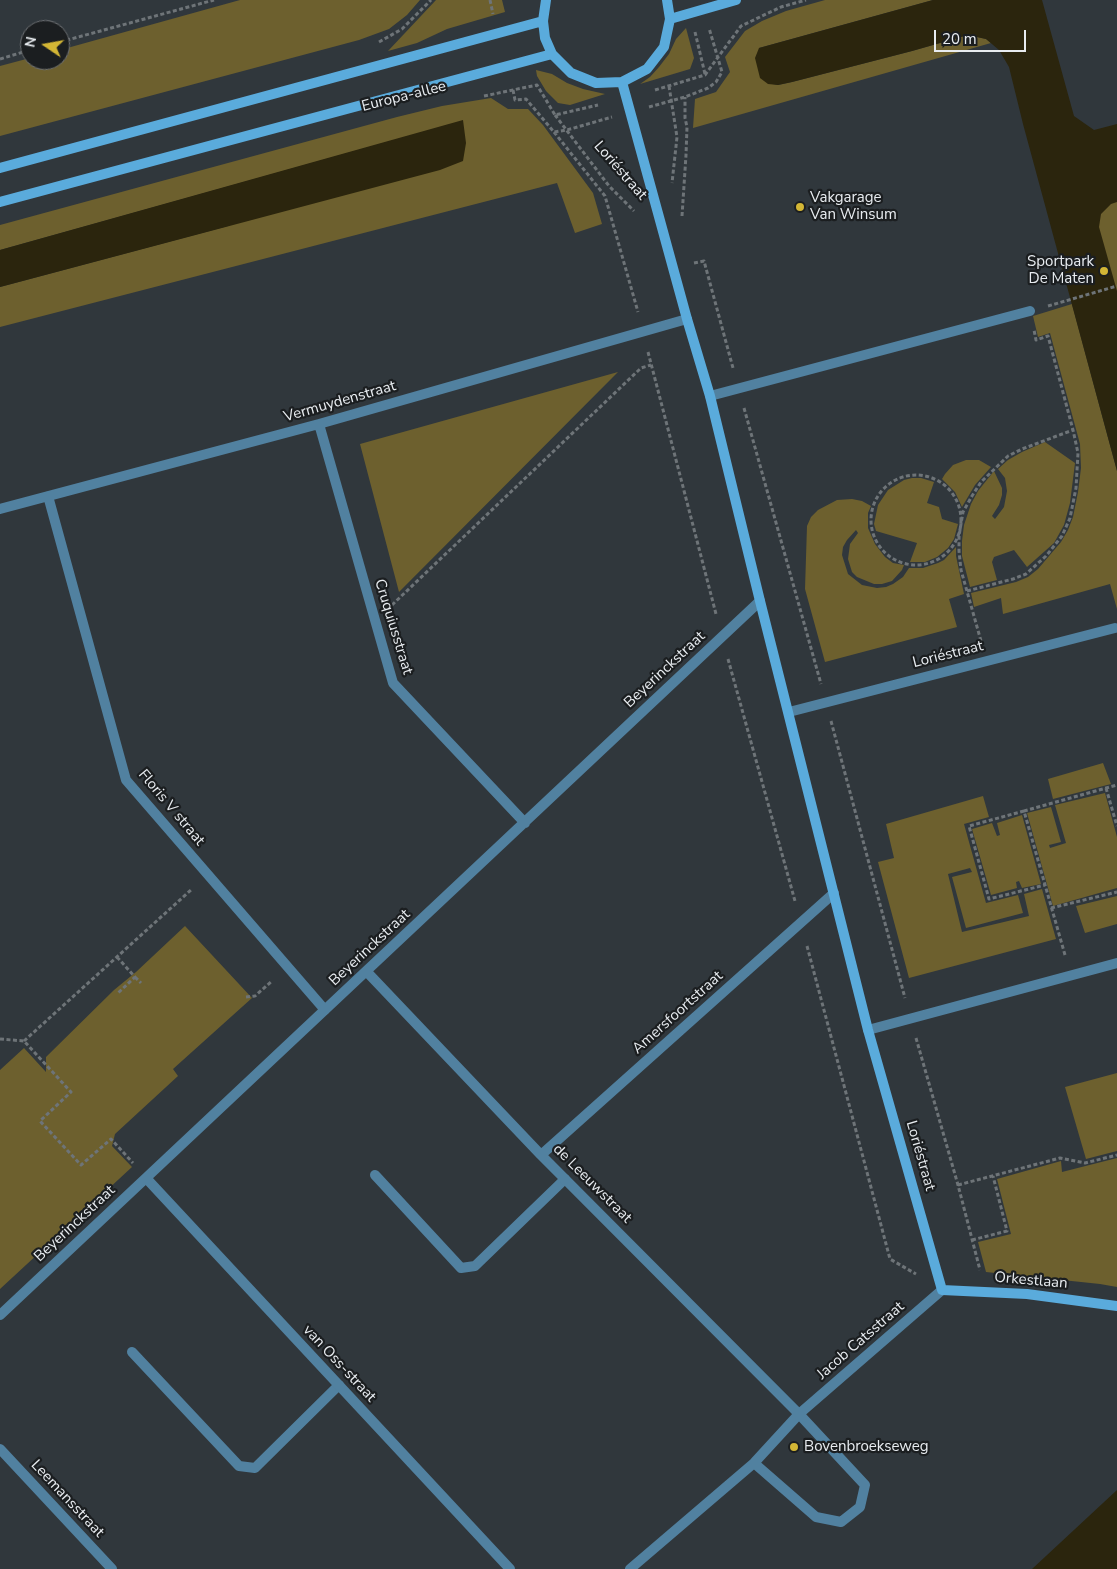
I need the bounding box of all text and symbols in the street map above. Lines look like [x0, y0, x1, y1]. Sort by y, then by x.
north arrow [20, 20, 70, 70]
scale bar [937, 20, 1030, 52]
text: 20 m [942, 29, 977, 49]
text: N [20, 35, 41, 49]
street label: Europa-allee [360, 78, 448, 116]
street label: Loriéstraat [590, 138, 650, 204]
place label: Vakgarage Van Winsum [810, 189, 897, 224]
marker: Vakgarage Van Winsum [794, 201, 806, 213]
place label: Sportpark De Maten [1027, 253, 1094, 288]
marker: Sportpark De Maten [1098, 265, 1110, 277]
street label: Vermuydenstraat [282, 377, 398, 427]
street label: Cruquiusstraat [370, 577, 416, 677]
street label: Beyerinckstraat [621, 628, 709, 712]
street label: Loriéstraat [911, 638, 985, 672]
street label: Floris V straat [134, 766, 208, 850]
street label: Beyerinckstraat [326, 906, 414, 990]
street label: Amersfoortstraat [629, 968, 727, 1058]
street label: Loriéstraat [901, 1119, 939, 1193]
street label: de Leeuwstraat [549, 1141, 635, 1227]
street label: Beyerinckstraat [31, 1182, 119, 1266]
street label: Orkestlaan [994, 1269, 1068, 1293]
street label: Jacob Catsstraat [814, 1298, 908, 1384]
street label: van Oss-straat [299, 1322, 379, 1406]
place label: Bovenbroekseweg [804, 1438, 929, 1456]
marker: Bovenbroekseweg [788, 1441, 800, 1453]
street label: Leemansstraat [27, 1457, 107, 1541]

